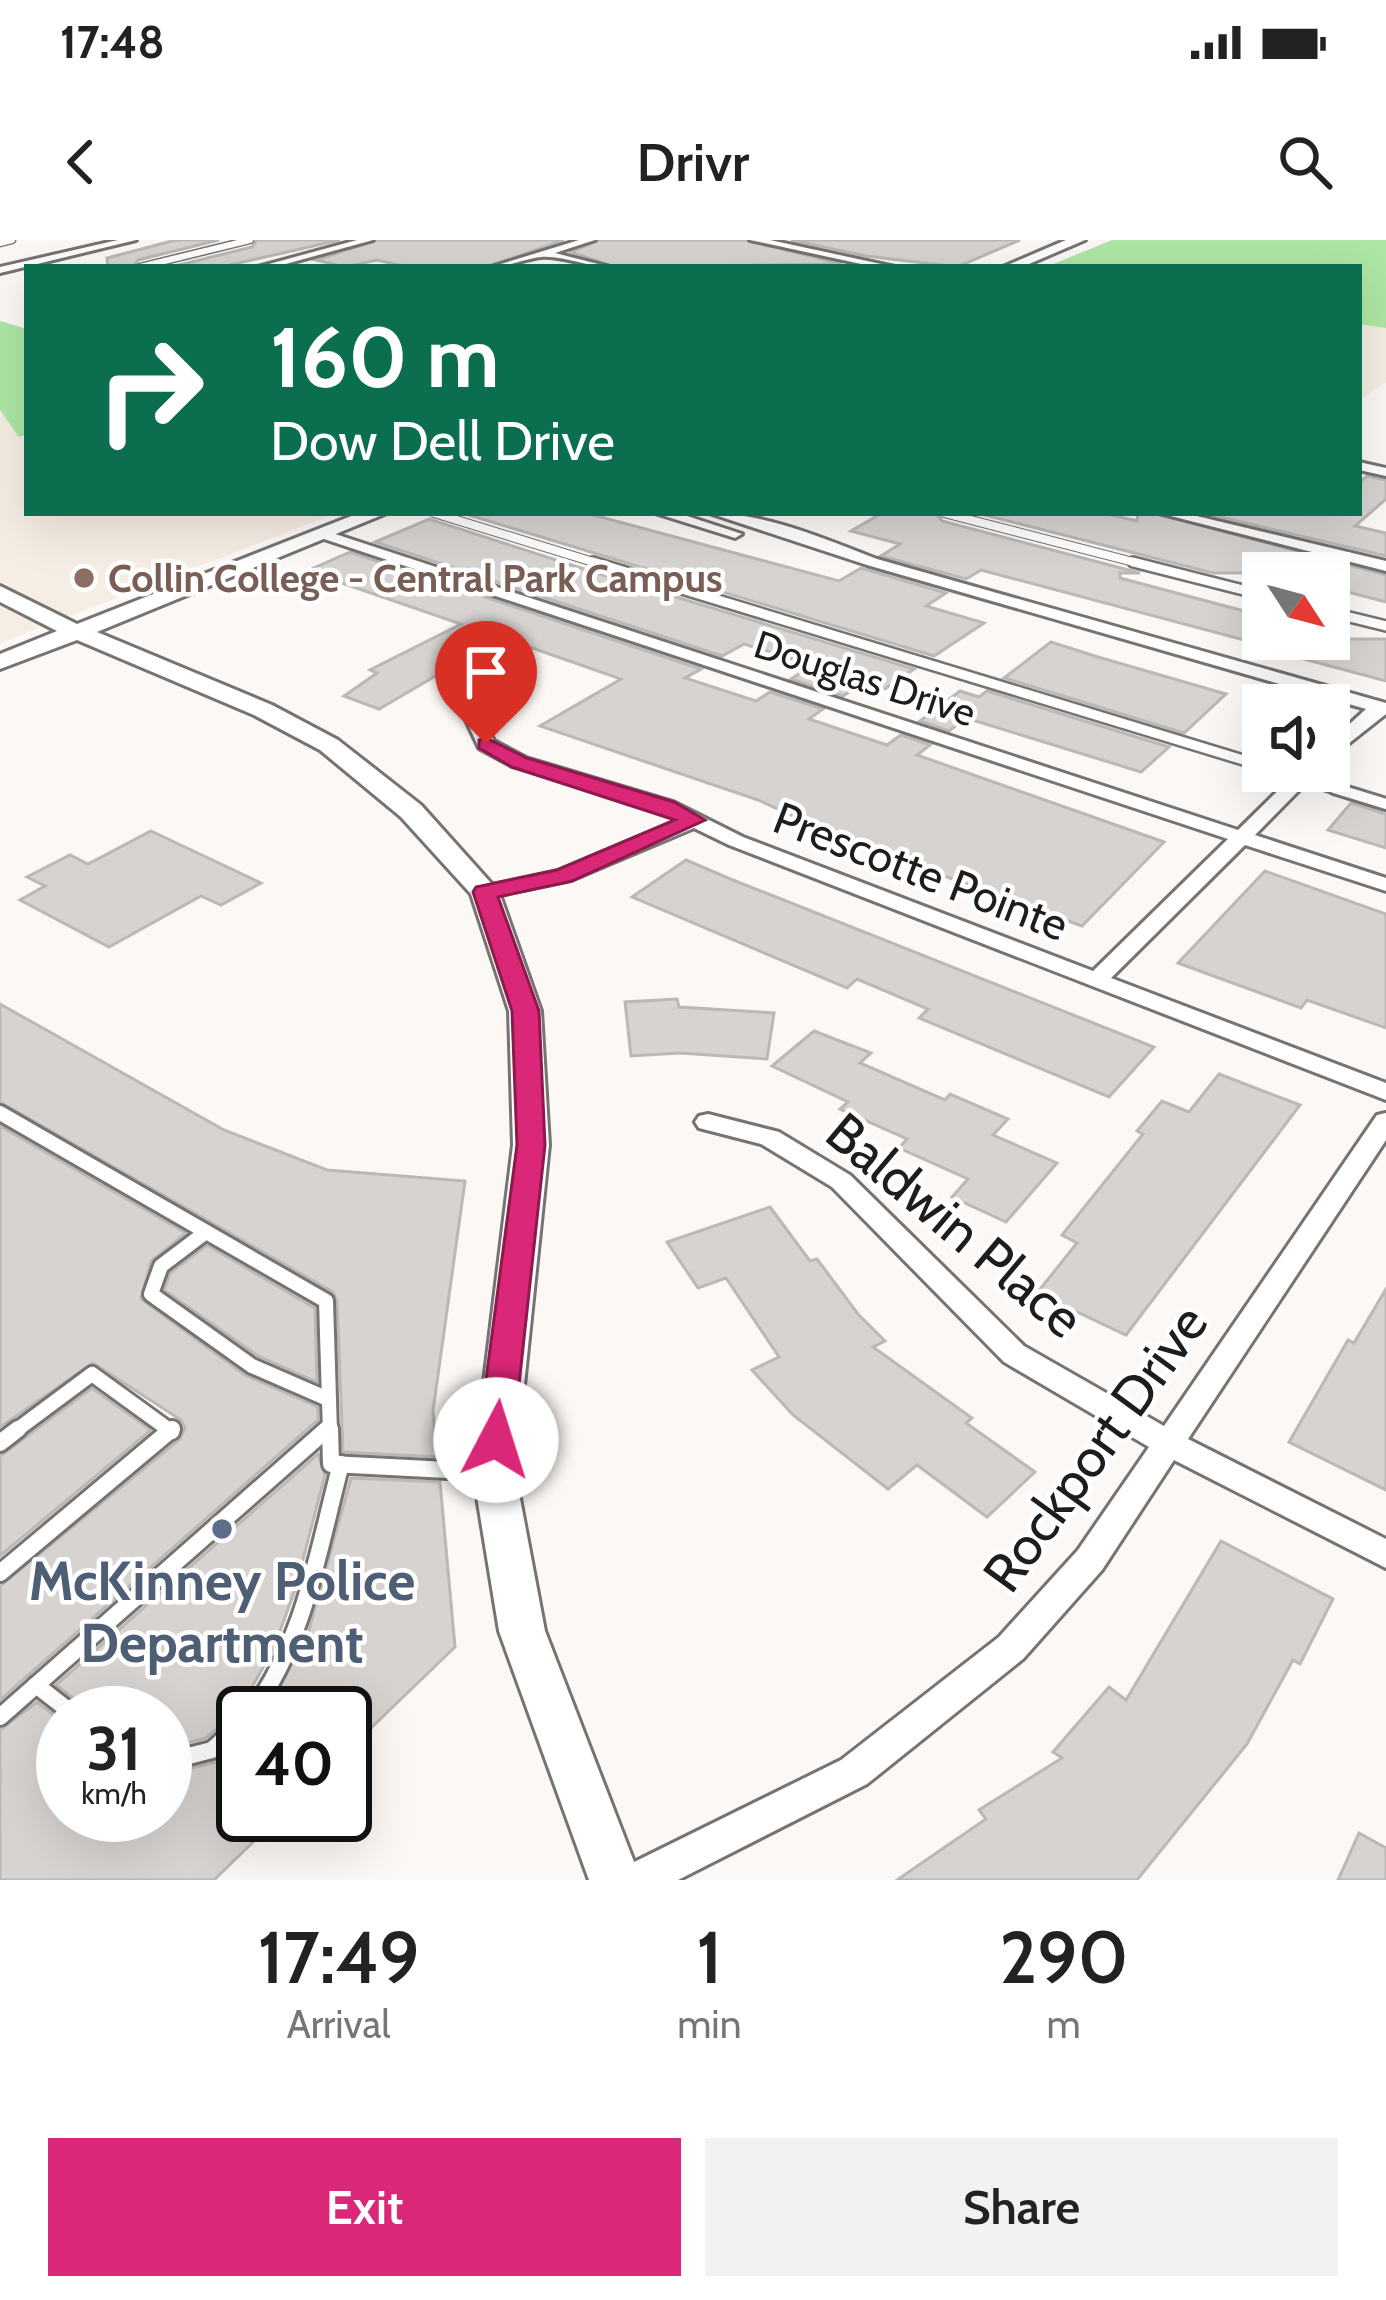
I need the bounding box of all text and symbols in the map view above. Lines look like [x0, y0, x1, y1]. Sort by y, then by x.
text: 17:48 [60, 15, 165, 69]
icon: back [48, 129, 114, 195]
text: Drivr [637, 129, 749, 195]
icon: search [1272, 129, 1338, 195]
text: 160 m [270, 306, 499, 408]
icon: right [72, 312, 228, 468]
text: Dow Dell Drive [270, 408, 615, 474]
north arrow [1242, 552, 1350, 660]
map controls [1242, 552, 1350, 792]
place label: Collin College - Central Park Campus [108, 554, 722, 602]
marker: Collin College - Central Park Campus [71, 565, 97, 591]
street label: Douglas Drive [748, 620, 982, 736]
pin [435, 621, 537, 744]
icon: arrive [453, 639, 519, 705]
button: sound [1242, 684, 1350, 792]
street label: Prescotte Pointe [766, 790, 1076, 952]
street label: Baldwin Place [813, 1099, 1097, 1351]
street label: Rockport Drive [969, 1292, 1221, 1604]
position arrow [433, 1377, 559, 1503]
marker: McKinney Police Department [209, 1516, 235, 1542]
place label: McKinney Police Department [29, 1548, 415, 1676]
speed limit sign: 40 [216, 1686, 372, 1842]
text: 31 [87, 1712, 141, 1785]
text: km/h [81, 1775, 147, 1812]
text: 17:49 [258, 1914, 420, 2001]
text: 1 [697, 1914, 722, 2001]
text: 290 [999, 1914, 1128, 2001]
text: Arrival [287, 2000, 391, 2048]
text: min [677, 2000, 741, 2048]
text: m [1047, 2000, 1081, 2048]
button: Exit [48, 2138, 681, 2276]
button: Share [705, 2138, 1338, 2276]

